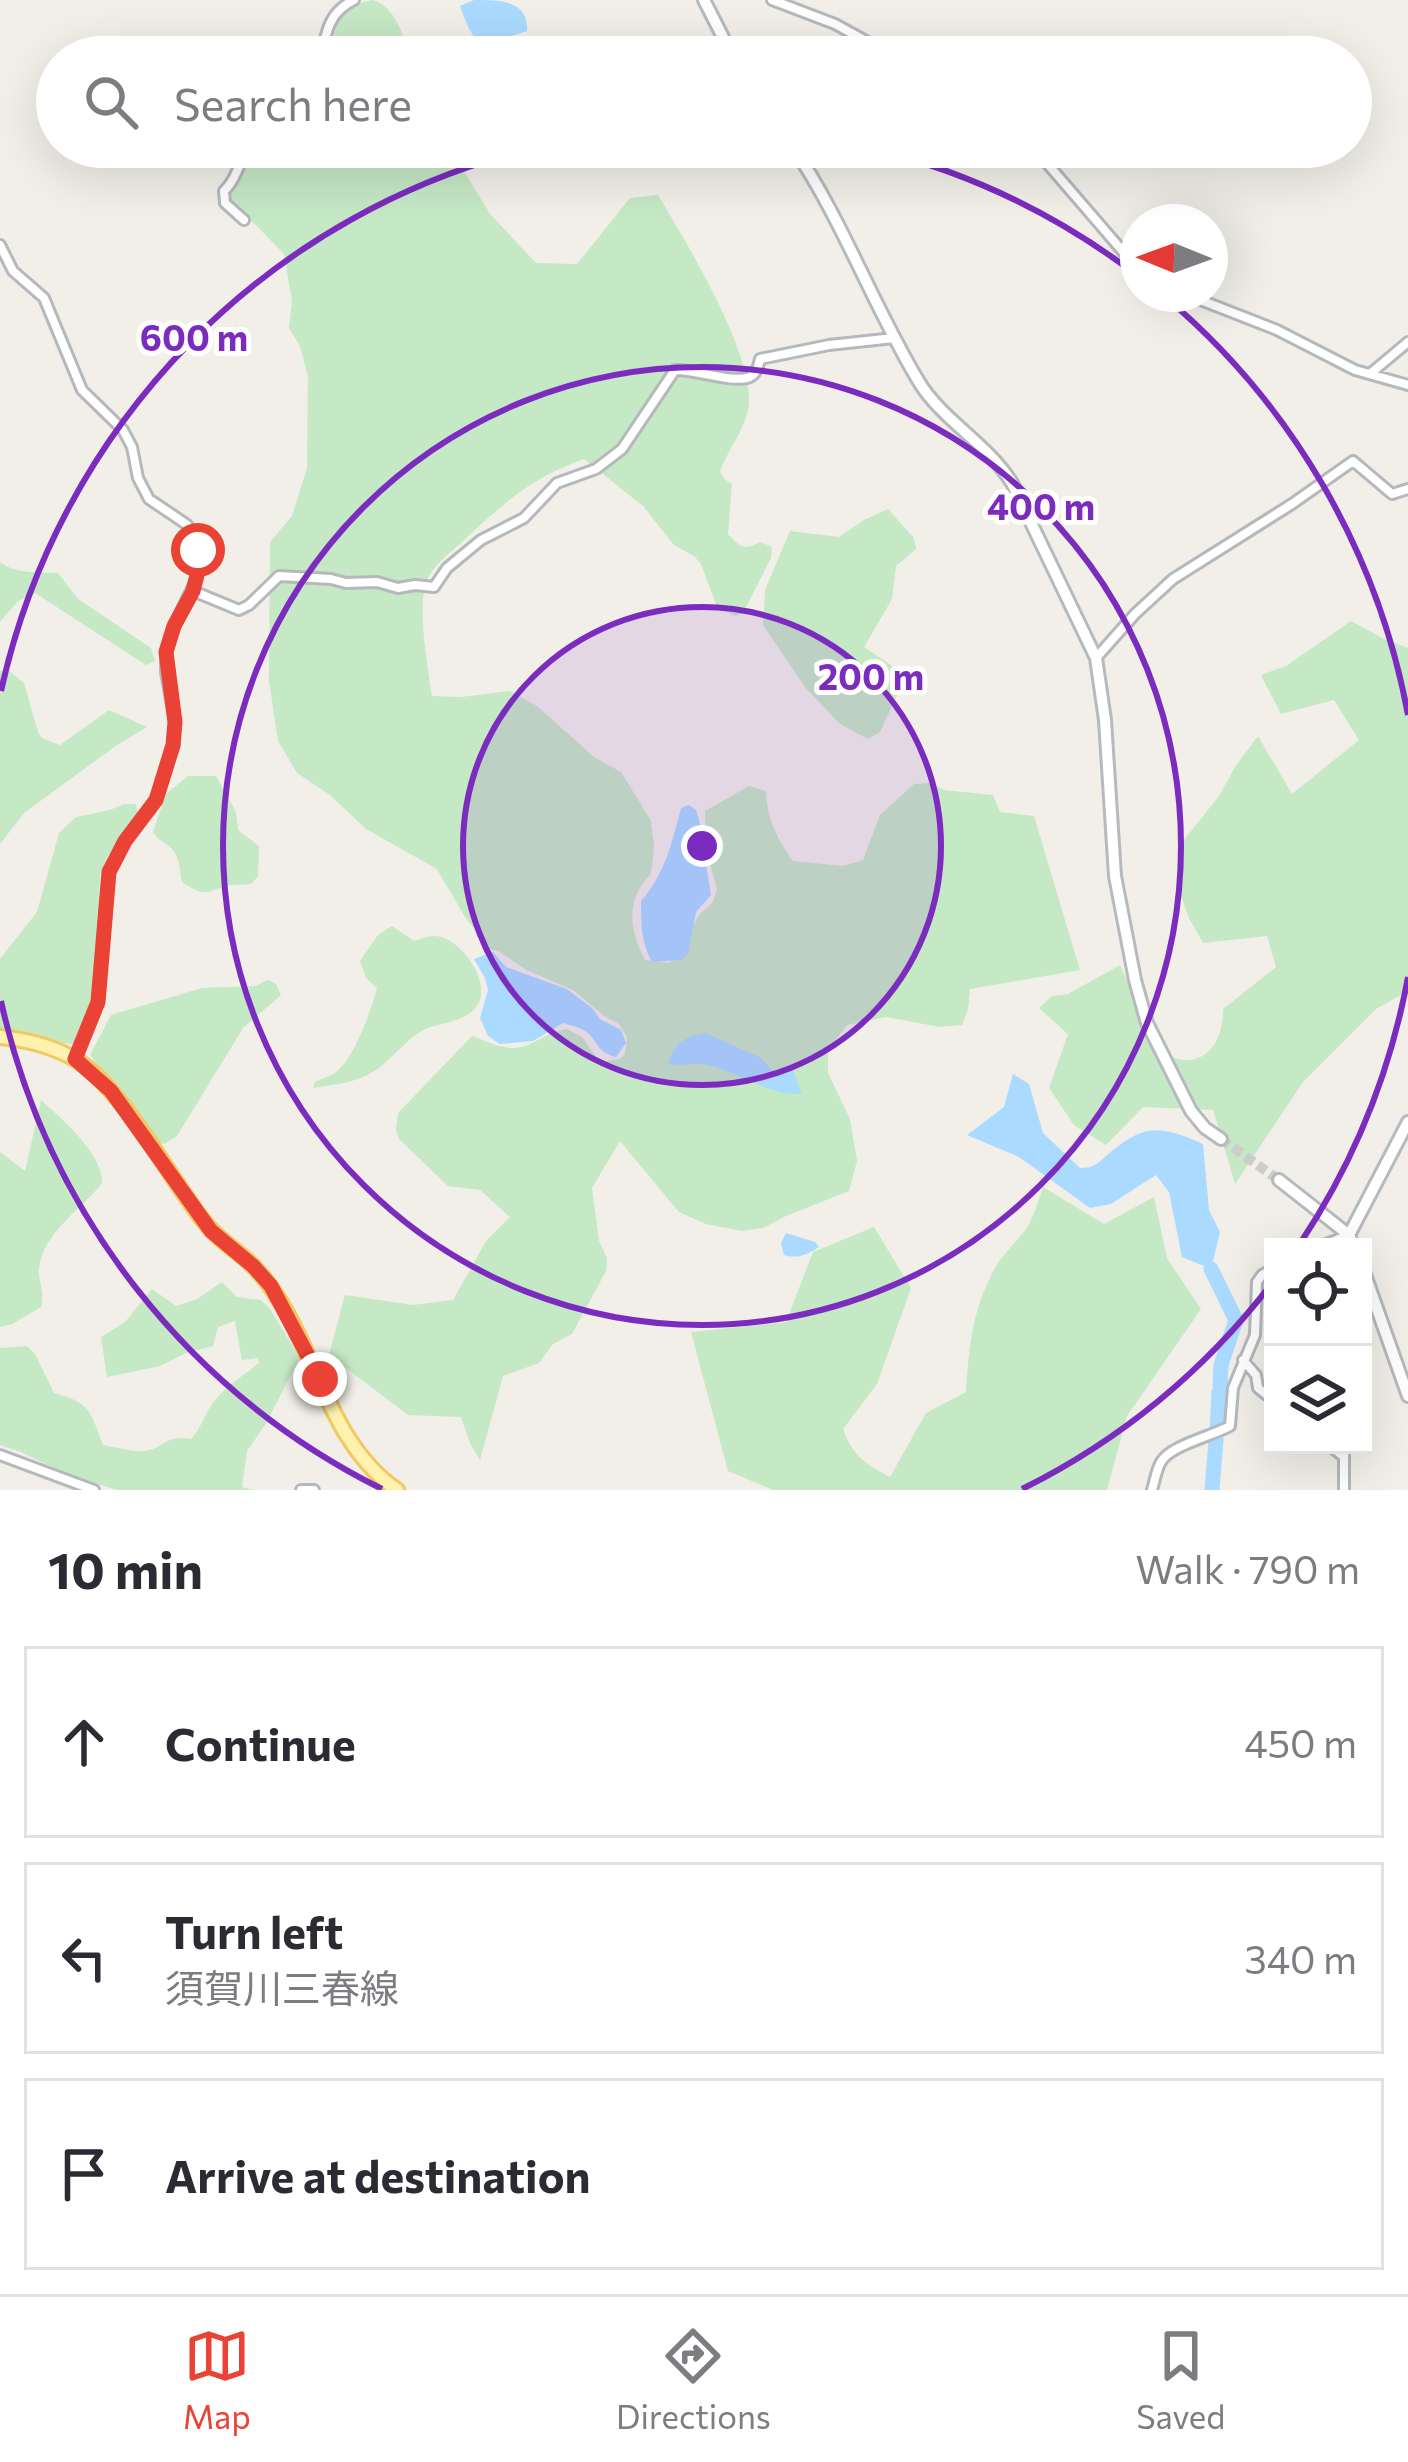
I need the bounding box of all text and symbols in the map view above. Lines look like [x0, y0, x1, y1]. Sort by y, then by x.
search box [36, 36, 1372, 168]
icon: search [78, 69, 144, 135]
text: Search here [174, 75, 412, 130]
north arrow [1120, 204, 1228, 312]
text: 600 m [140, 314, 248, 358]
text: 400 m [987, 483, 1095, 527]
route start [171, 523, 225, 577]
text: 200 m [818, 653, 924, 697]
centre of rings [681, 825, 723, 867]
map controls [1264, 1238, 1372, 1454]
button: locate [1264, 1238, 1372, 1346]
button: layers [1264, 1346, 1372, 1454]
route end [293, 1352, 347, 1406]
text: 10 min [48, 1537, 203, 1600]
text: Walk · 790 m [1136, 1544, 1360, 1592]
icon: ahead [51, 1709, 117, 1775]
text: Continue [165, 1715, 356, 1770]
text: 450 m [1244, 1718, 1357, 1766]
text: Turn left [165, 1903, 343, 1958]
icon: left [51, 1925, 117, 1991]
text: 340 m [1244, 1934, 1357, 1982]
text: 須賀川三春線 [165, 1963, 399, 2011]
icon: arrive [51, 2141, 117, 2207]
text: Arrive at destination [165, 2147, 591, 2202]
tab: Map [183, 2323, 251, 2436]
tab: Directions [616, 2323, 771, 2436]
tab: Saved [1136, 2323, 1225, 2436]

